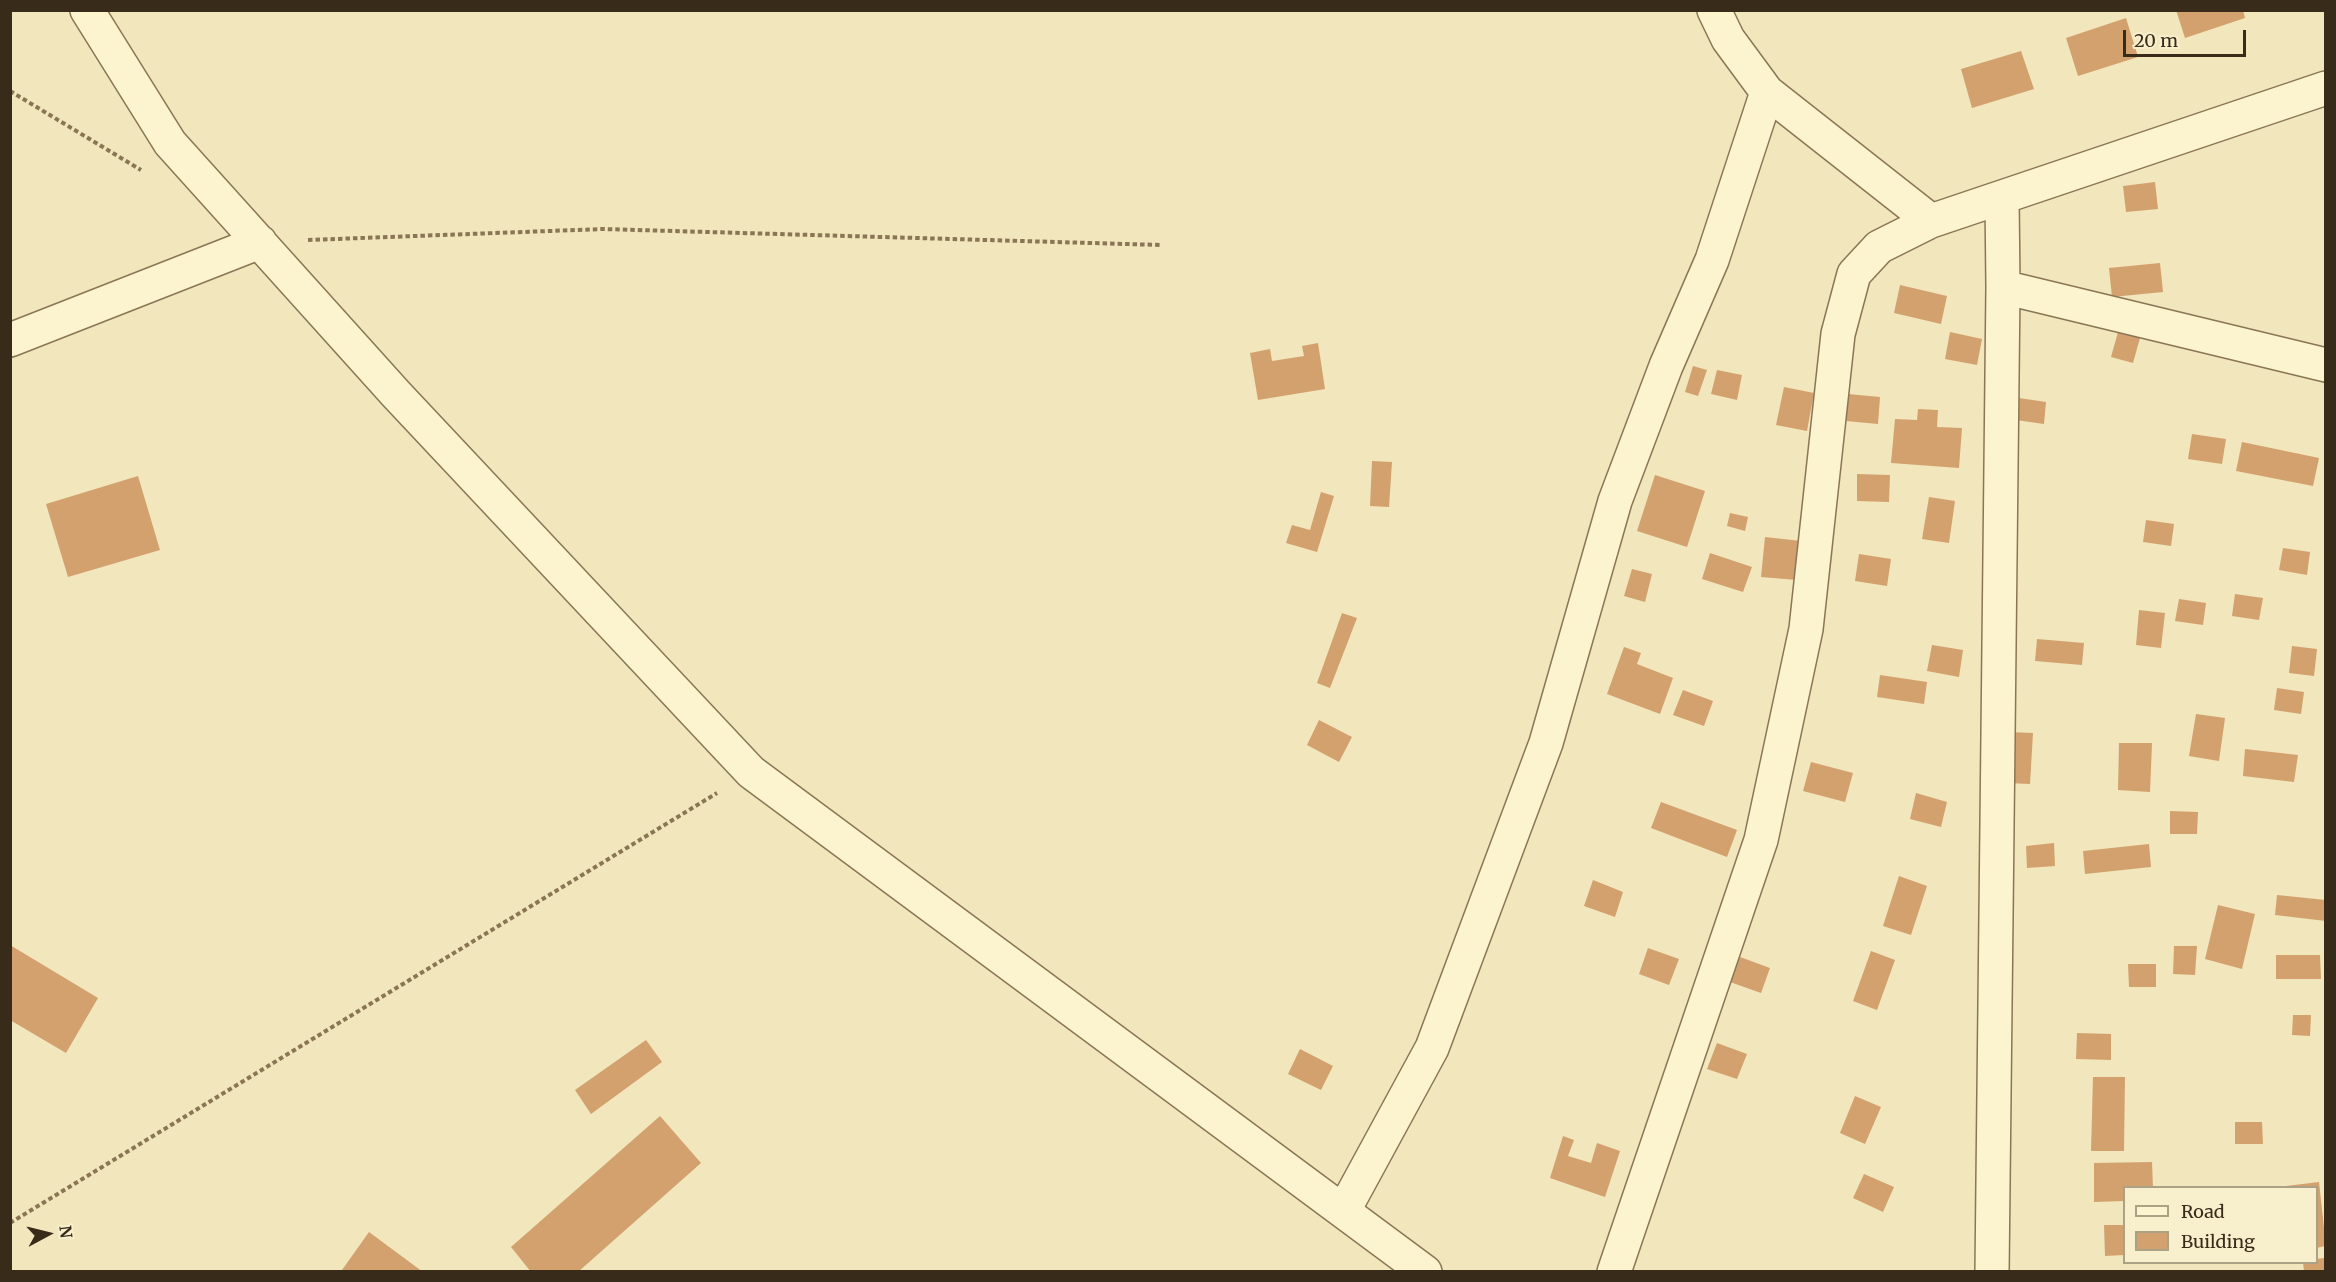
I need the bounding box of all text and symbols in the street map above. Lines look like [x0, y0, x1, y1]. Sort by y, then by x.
scale bar [2126, 18, 2249, 56]
text: 20 m [2134, 29, 2178, 52]
legend [2123, 1186, 2318, 1264]
text: Road [2181, 1200, 2225, 1223]
north arrow [18, 1204, 78, 1264]
text: N [55, 1224, 77, 1239]
text: Building [2181, 1230, 2255, 1253]

